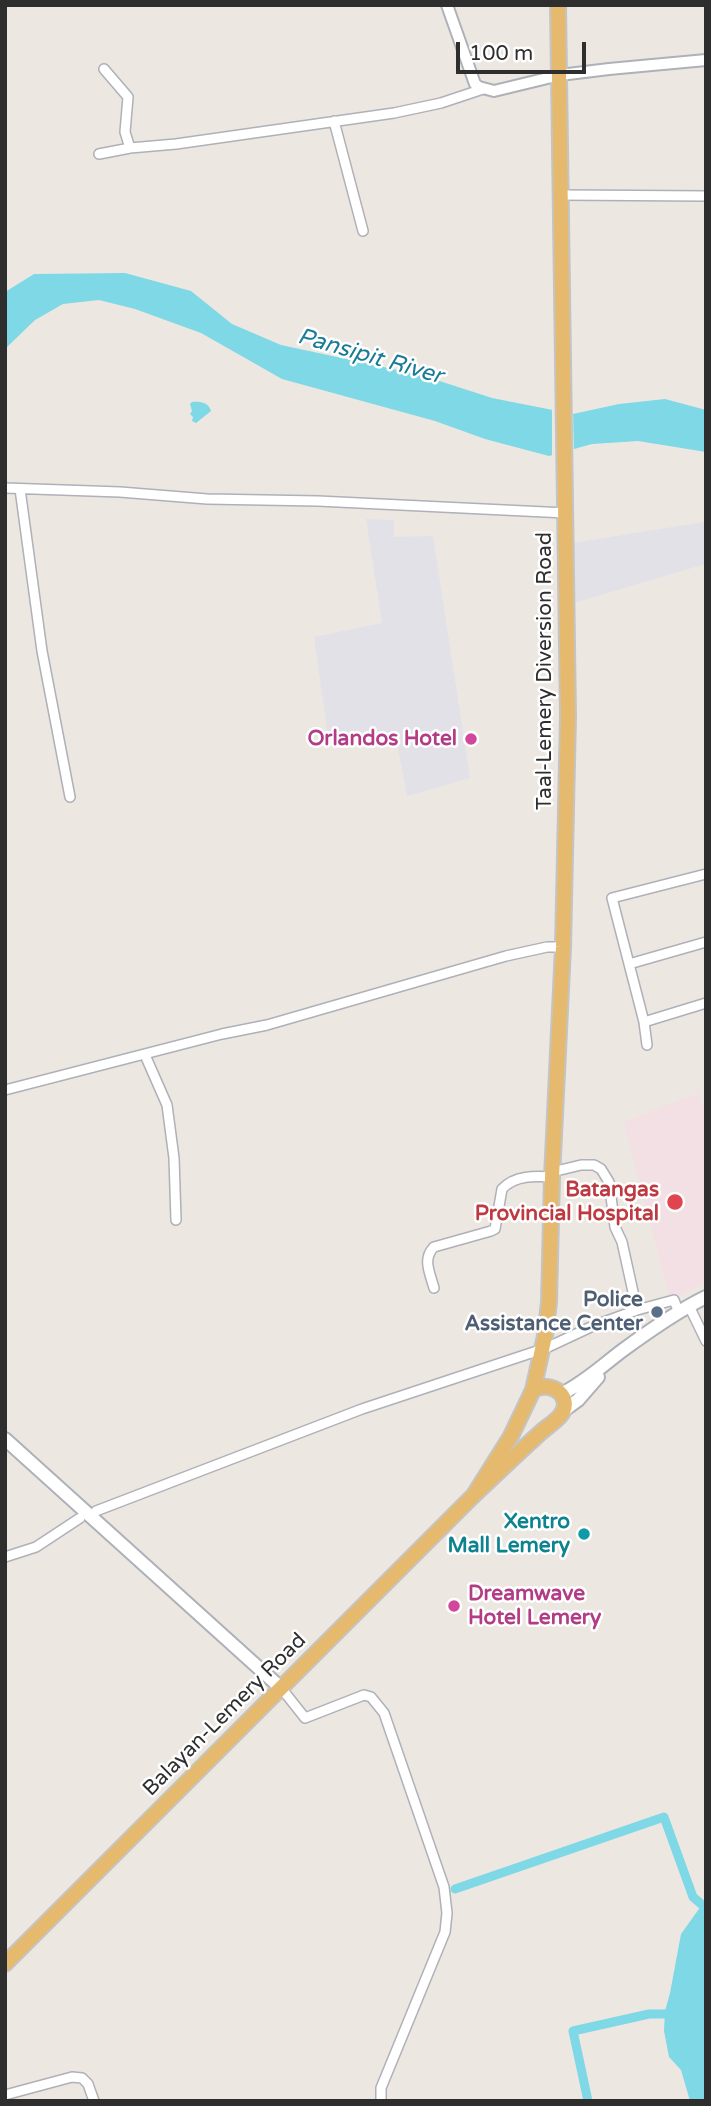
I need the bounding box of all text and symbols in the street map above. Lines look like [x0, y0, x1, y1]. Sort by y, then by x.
scale bar [459, 28, 588, 72]
text: 100 m [469, 41, 533, 66]
water label: Pansipit River [294, 323, 446, 391]
street label: Taal-Lemery Diversion Road [532, 532, 558, 810]
place label: Orlandos Hotel [307, 726, 457, 752]
marker: Orlandos Hotel [463, 731, 479, 747]
place label: Batangas Provincial Hospital [475, 1177, 659, 1227]
marker: Batangas Provincial Hospital [665, 1192, 685, 1212]
place label: Police Assistance Center [464, 1287, 643, 1337]
marker: Police Assistance Center [649, 1304, 665, 1320]
place label: Xentro Mall Lemery [448, 1509, 570, 1559]
marker: Xentro Mall Lemery [576, 1526, 592, 1542]
place label: Dreamwave Hotel Lemery [468, 1581, 601, 1631]
marker: Dreamwave Hotel Lemery [446, 1598, 462, 1614]
street label: Balayan-Lemery Road [138, 1628, 312, 1802]

